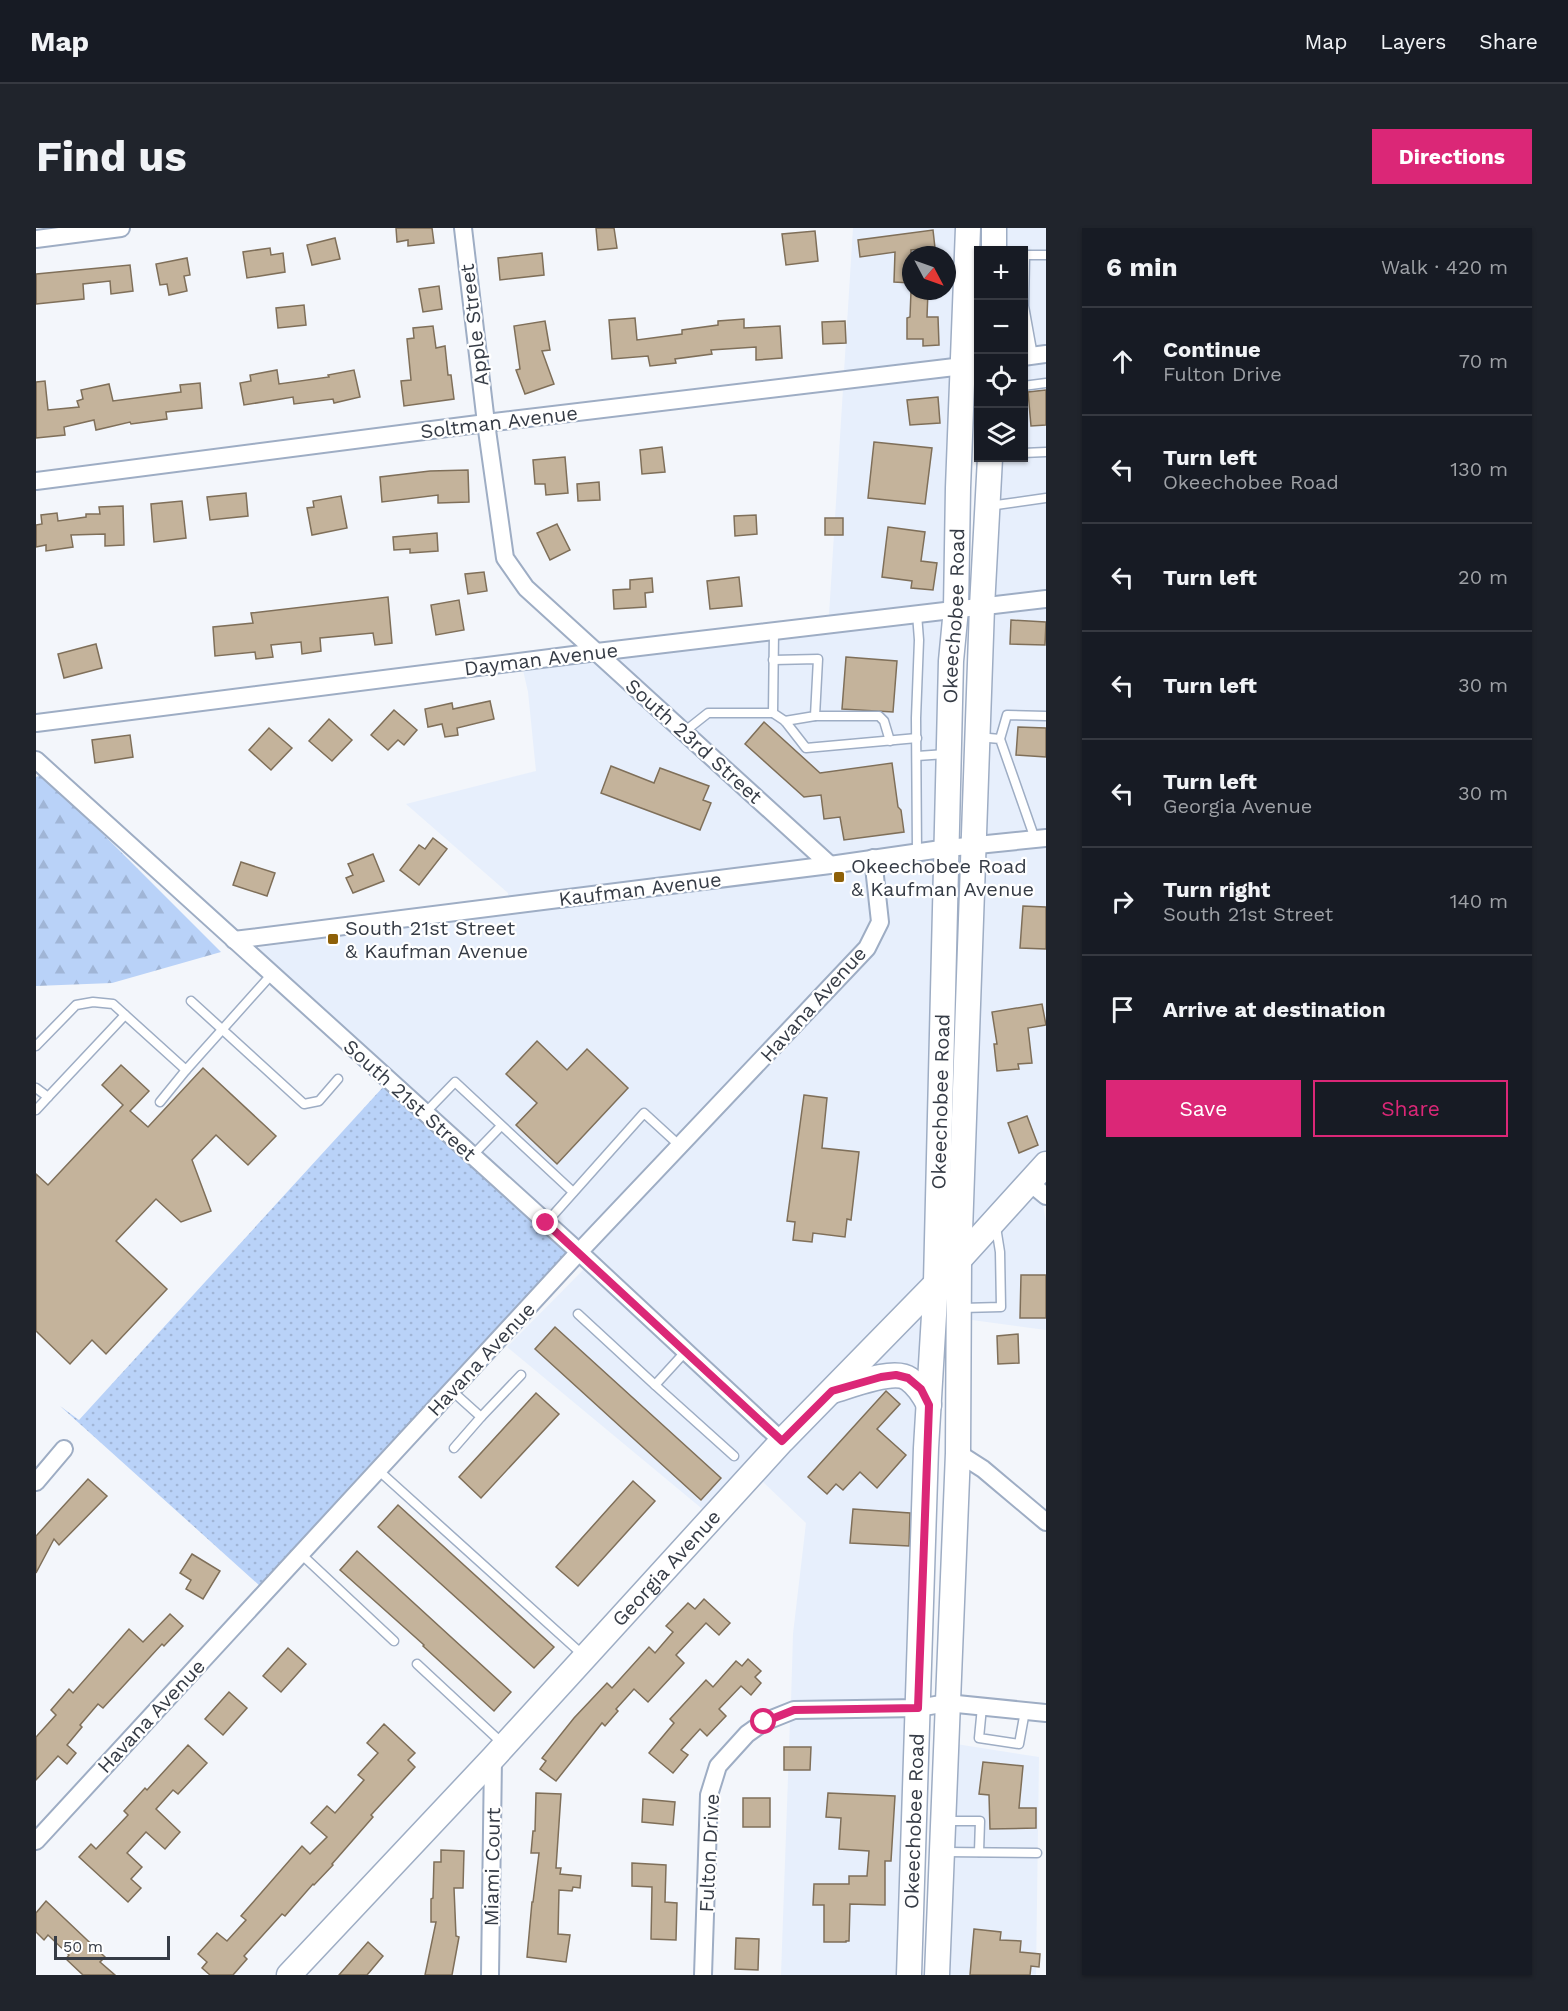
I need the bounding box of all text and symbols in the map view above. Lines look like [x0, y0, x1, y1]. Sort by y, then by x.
text: Map [30, 25, 89, 58]
text: Map [1304, 29, 1347, 54]
text: Layers [1380, 29, 1446, 54]
text: Share [1479, 29, 1538, 54]
button: Directions [1372, 129, 1532, 184]
text: Find us [36, 132, 187, 181]
north arrow [902, 246, 956, 300]
map controls [974, 246, 1028, 462]
button: + [974, 246, 1028, 300]
text: 6 min [1106, 252, 1178, 282]
text: Walk · 420 m [1381, 255, 1508, 279]
street label: Apple Street [455, 262, 493, 387]
button: − [974, 300, 1028, 354]
text: Continue [1163, 337, 1261, 362]
icon: ahead [1106, 345, 1139, 378]
text: 70 m [1459, 349, 1508, 373]
button: locate [974, 354, 1028, 408]
text: Fulton Drive [1163, 362, 1282, 386]
street label: Soltman Avenue [419, 400, 579, 444]
button: layers [974, 408, 1028, 462]
text: Turn left [1163, 445, 1257, 470]
icon: left [1106, 453, 1139, 486]
text: 130 m [1450, 457, 1508, 481]
text: Okeechobee Road [1163, 470, 1339, 494]
street label: Okeechobee Road [938, 528, 969, 704]
icon: left [1106, 561, 1139, 594]
text: Turn left [1163, 565, 1257, 590]
text: 20 m [1458, 565, 1508, 589]
street label: Dayman Avenue [463, 638, 619, 680]
icon: left [1106, 669, 1139, 702]
street label: South 23rd Street [621, 673, 768, 809]
text: Turn left [1163, 673, 1257, 698]
text: 30 m [1458, 673, 1508, 697]
text: Turn left [1163, 769, 1257, 794]
icon: left [1106, 777, 1139, 810]
text: 30 m [1458, 781, 1508, 805]
text: Georgia Avenue [1163, 794, 1312, 818]
place label: Okeechobee Road & Kaufman Avenue [851, 854, 1034, 901]
street label: Kaufman Avenue [557, 867, 723, 911]
marker: Okeechobee Road & Kaufman Avenue [832, 870, 846, 884]
text: Turn right [1163, 877, 1270, 902]
icon: right [1106, 885, 1139, 918]
text: 140 m [1450, 889, 1508, 913]
text: South 21st Street [1163, 902, 1333, 926]
place label: South 21st Street & Kaufman Avenue [345, 916, 528, 963]
marker: South 21st Street & Kaufman Avenue [326, 932, 340, 946]
street label: Havana Avenue [755, 941, 871, 1067]
icon: arrive [1106, 993, 1139, 1026]
text: Arrive at destination [1163, 997, 1386, 1022]
street label: Okeechobee Road [926, 1013, 954, 1190]
street label: South 21st Street [339, 1034, 482, 1166]
button: Save [1106, 1080, 1301, 1137]
button: Share [1313, 1080, 1508, 1137]
route end [532, 1209, 558, 1235]
street label: Havana Avenue [422, 1297, 540, 1421]
street label: Georgia Avenue [607, 1505, 725, 1631]
street label: Havana Avenue [92, 1654, 210, 1778]
route start [750, 1708, 776, 1734]
street label: Okeechobee Road [899, 1733, 929, 1909]
street label: Fulton Drive [694, 1793, 724, 1913]
street label: Miami Court [479, 1807, 505, 1927]
scale bar [54, 1933, 170, 1960]
text: 50 m [63, 1937, 103, 1956]

